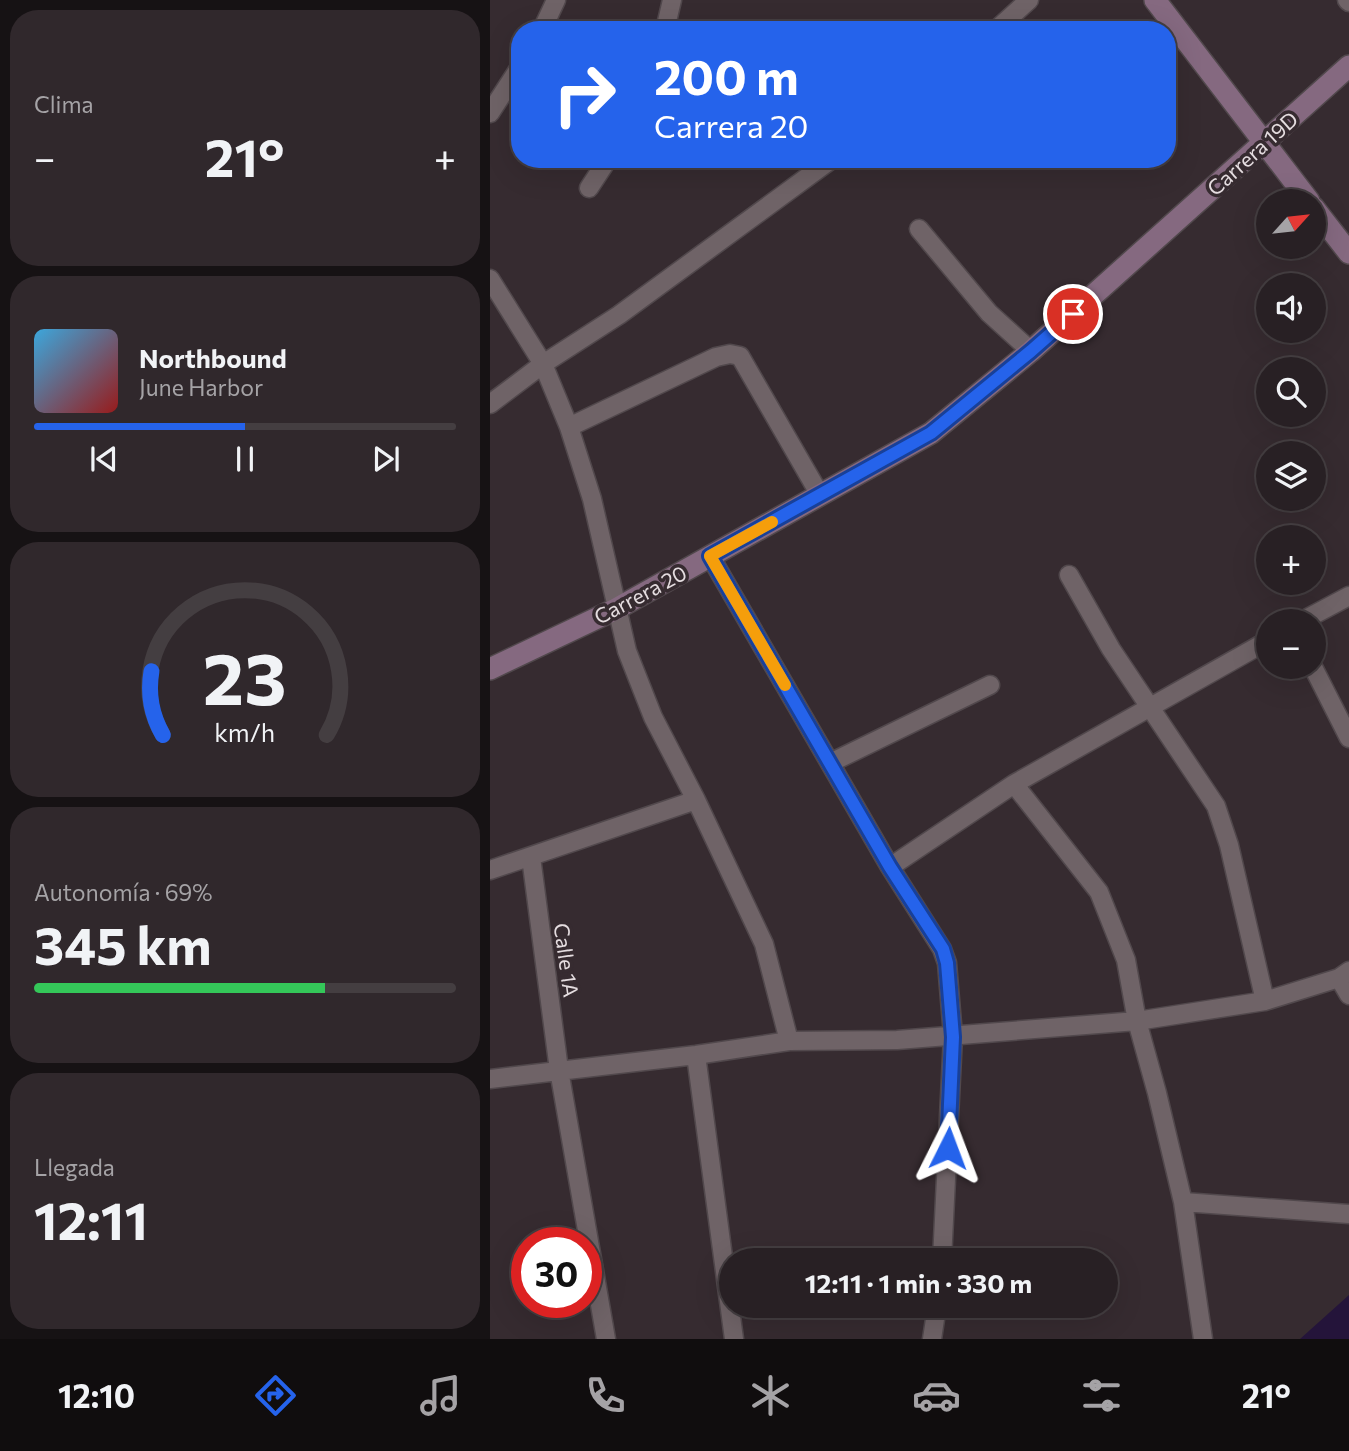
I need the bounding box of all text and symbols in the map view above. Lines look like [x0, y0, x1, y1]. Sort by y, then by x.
text: 200 m [654, 45, 799, 105]
icon: right [539, 49, 630, 140]
text: Clima [34, 90, 94, 118]
text: Carrera 20 [654, 105, 808, 145]
street label: Carrera 19D [1202, 106, 1302, 200]
text: 21° [205, 124, 284, 188]
text: − [34, 133, 56, 180]
text: + [434, 133, 456, 180]
north arrow [1256, 189, 1326, 259]
map controls [1256, 189, 1326, 679]
button: sound [1256, 273, 1326, 343]
pin [1043, 284, 1103, 344]
icon: arrive [1054, 295, 1092, 333]
text: Northbound [139, 342, 287, 373]
button: search [1256, 357, 1326, 427]
text: June Harbor [139, 373, 263, 401]
icon: previous [85, 440, 123, 478]
icon: pause [226, 440, 264, 478]
icon: next [367, 440, 405, 478]
button: layers [1256, 441, 1326, 511]
button: + [1256, 525, 1326, 595]
street label: Carrera 20 [589, 559, 691, 629]
button: − [1256, 609, 1326, 679]
text: 23 [203, 632, 287, 721]
text: km/h [215, 717, 275, 747]
text: Autonomía · 69% [34, 878, 213, 906]
text: 345 km [34, 912, 212, 976]
street label: Calle 1A [549, 921, 585, 999]
position arrow [911, 1111, 985, 1185]
text: Llegada [34, 1153, 115, 1181]
text: 12:11 [34, 1187, 148, 1251]
speed limit sign: 30 [511, 1227, 602, 1318]
text: 12:11 · 1 min · 330 m [805, 1267, 1032, 1298]
icon: directions [251, 1371, 300, 1420]
icon: music [416, 1371, 465, 1420]
icon: phone [581, 1371, 630, 1420]
icon: climate [746, 1371, 795, 1420]
icon: car [912, 1371, 961, 1420]
icon: filters [1077, 1371, 1126, 1420]
text: 12:10 [58, 1375, 135, 1415]
text: 21° [1242, 1375, 1291, 1415]

